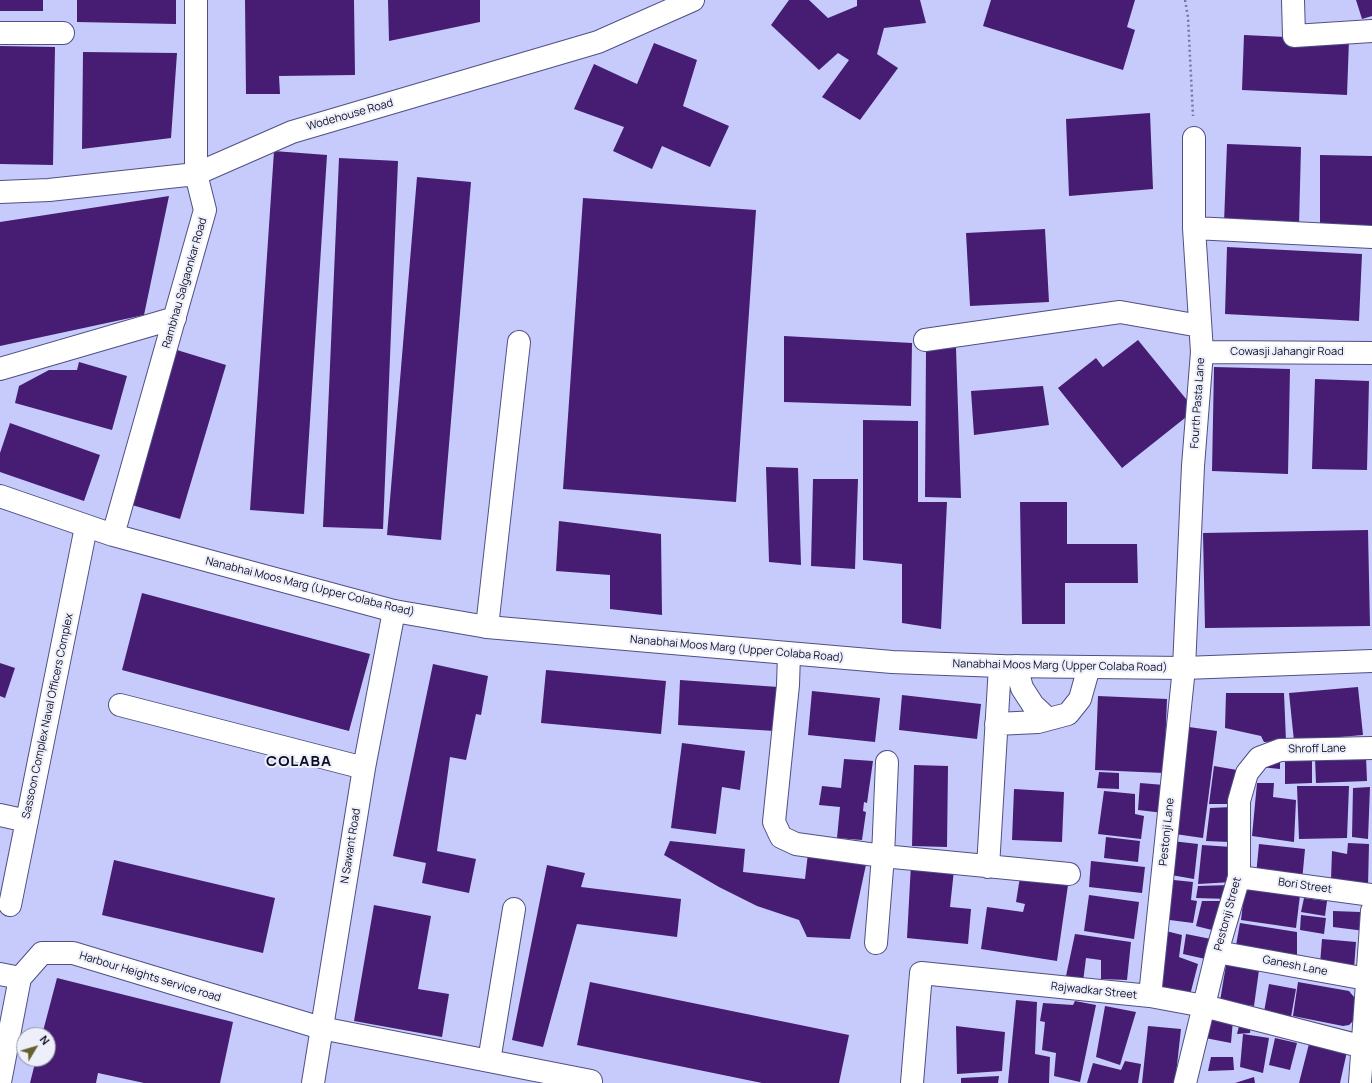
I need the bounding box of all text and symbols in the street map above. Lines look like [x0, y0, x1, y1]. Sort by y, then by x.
street label: Wodehouse Road [305, 96, 395, 134]
street label: Rambhau Salgaonkar Road [160, 216, 210, 350]
street label: Cowasji Jahangir Road [1230, 345, 1344, 359]
street label: Fourth Pasta Lane [1188, 357, 1208, 449]
street label: Nanabhai Moos Marg (Upper Colaba Road) [204, 555, 416, 619]
street label: Sassoon Complex Naval Officers Complex [20, 612, 76, 820]
street label: Nanabhai Moos Marg (Upper Colaba Road) [629, 633, 845, 665]
street label: Nanabhai Moos Marg (Upper Colaba Road) [952, 658, 1168, 674]
street label: Shroff Lane [1288, 742, 1346, 756]
district label: COLABA [266, 753, 332, 771]
street label: Pestonji Lane [1157, 797, 1177, 867]
street label: N Sawant Road [339, 808, 363, 884]
street label: Pestonji Street [1212, 876, 1244, 952]
street label: Bori Street [1277, 876, 1333, 896]
street label: Harbour Heights service road [78, 949, 222, 1005]
street label: Ganesh Lane [1261, 953, 1329, 979]
street label: Rajwadkar Street [1050, 980, 1138, 1002]
north arrow [16, 1027, 56, 1067]
text: N [37, 1032, 53, 1048]

